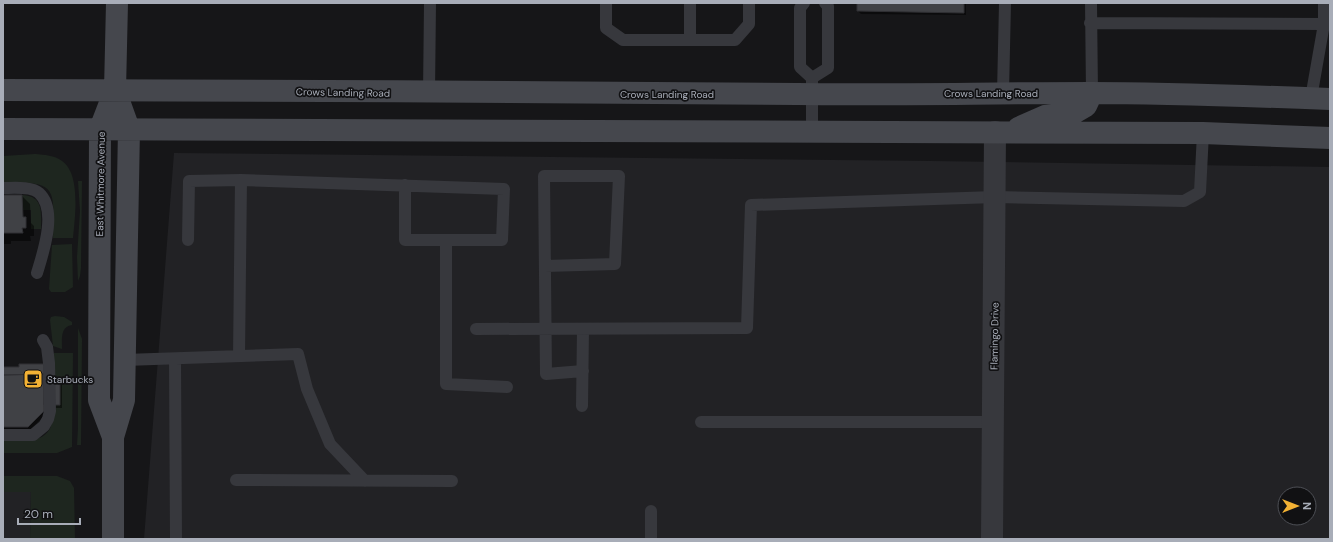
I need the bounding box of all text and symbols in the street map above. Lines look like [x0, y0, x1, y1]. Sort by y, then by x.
street label: Crows Landing Road [296, 85, 390, 100]
street label: Crows Landing Road [944, 87, 1038, 100]
street label: Crows Landing Road [620, 88, 714, 101]
street label: East Whitmore Avenue [93, 131, 108, 237]
street label: Flamingo Drive [987, 302, 1002, 370]
cafe icon: Starbucks [22, 368, 44, 390]
place label: Starbucks [47, 373, 93, 386]
north arrow [1277, 486, 1317, 526]
scale bar [18, 500, 80, 526]
text: N [1300, 502, 1314, 510]
text: 20 m [24, 506, 53, 522]

